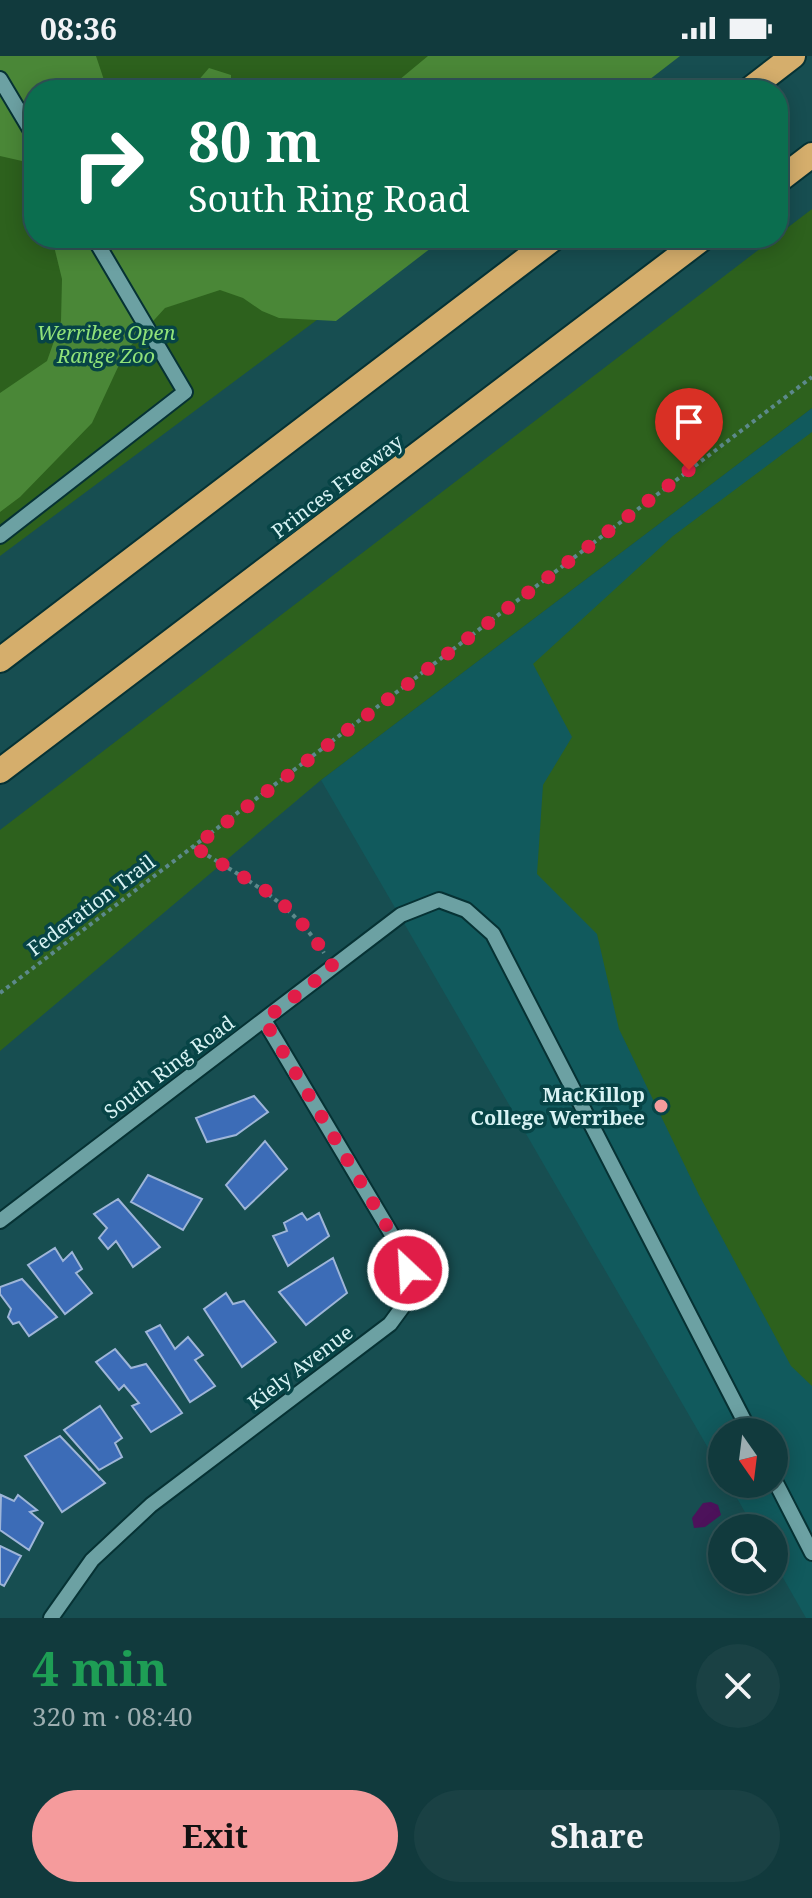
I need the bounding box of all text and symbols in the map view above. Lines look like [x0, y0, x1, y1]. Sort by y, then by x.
text: 08:36 [40, 8, 117, 49]
text: 80 m [188, 102, 321, 178]
icon: right [56, 112, 160, 216]
text: South Ring Road [188, 174, 470, 223]
park label: Werribee Open Range Zoo [37, 319, 175, 369]
pin [655, 388, 723, 470]
icon: arrive [667, 400, 711, 444]
street label: Princes Freeway [266, 427, 409, 544]
street label: Federation Trail [22, 848, 160, 962]
street label: South Ring Road [98, 1009, 240, 1125]
place label: MacKillop College Werribee [471, 1081, 645, 1131]
marker: MacKillop College Werribee [652, 1097, 670, 1115]
position arrow [366, 1228, 450, 1312]
street label: Kiely Avenue [242, 1319, 358, 1415]
north arrow [708, 1418, 788, 1498]
map controls [708, 1418, 788, 1594]
button: search [708, 1514, 788, 1594]
text: 4 min [32, 1635, 168, 1700]
button: close [696, 1644, 780, 1728]
text: 320 m · 08:40 [32, 1698, 193, 1734]
button: Exit [32, 1790, 398, 1882]
button: Share [414, 1790, 780, 1882]

